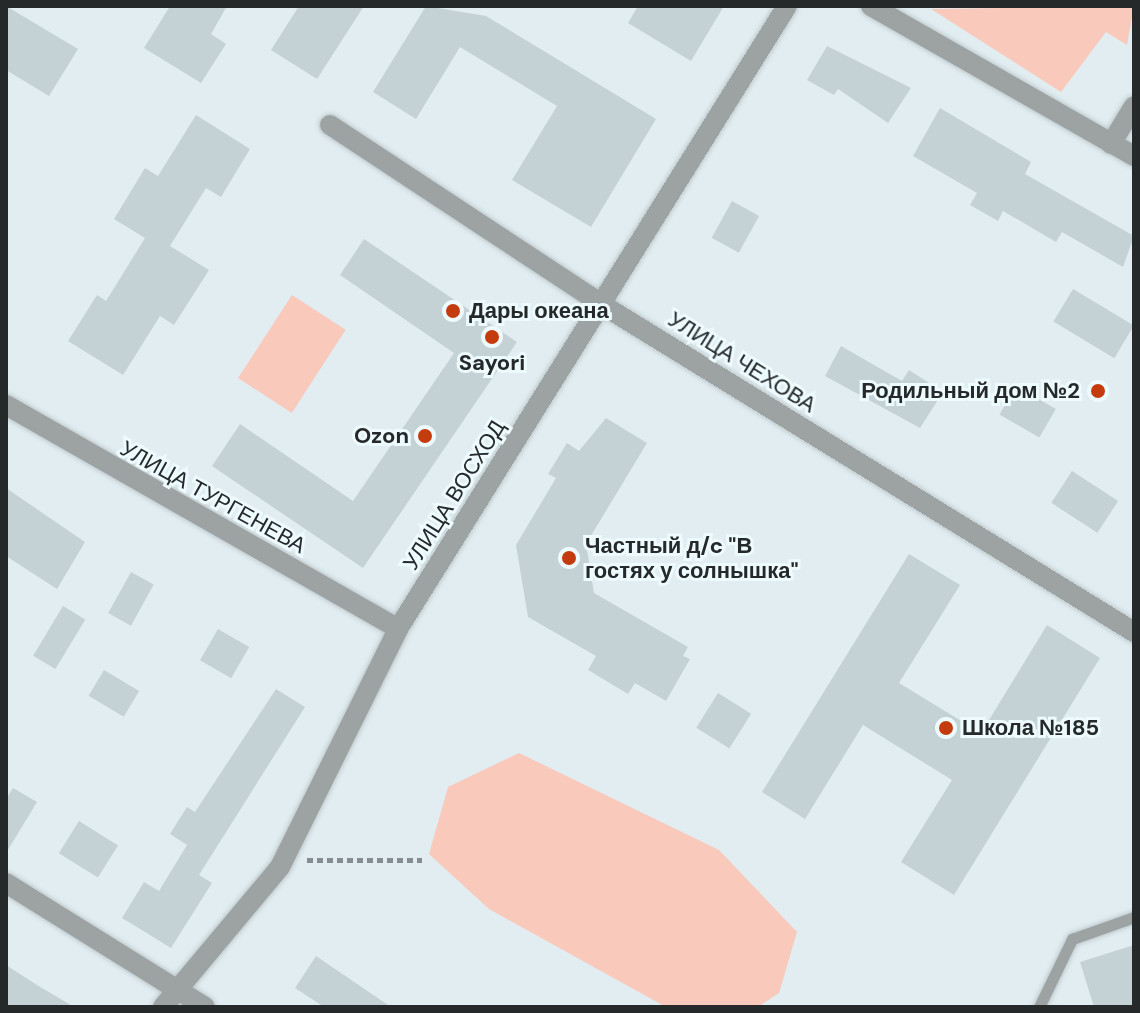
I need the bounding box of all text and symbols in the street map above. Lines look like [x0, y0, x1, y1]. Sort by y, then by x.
place label: Дары океана [469, 298, 609, 324]
marker: Дары океана [444, 302, 462, 320]
street label: УЛИЦА ЧЕХОВА [663, 306, 821, 418]
marker: Sayori [483, 328, 501, 346]
place label: Sayori [459, 350, 525, 376]
place label: Родильный дом №2 [861, 378, 1080, 404]
marker: Родильный дом №2 [1087, 380, 1109, 402]
street label: УЛИЦА ВОСХОД [397, 415, 511, 575]
place label: Ozon [354, 423, 409, 449]
marker: Ozon [416, 427, 434, 445]
street label: УЛИЦА ТУРГЕНЕВА [116, 435, 310, 559]
place label: Частный д/c "В гостях у солнышка" [585, 532, 799, 584]
marker: Частный д/c "В гостях у солнышка" [560, 549, 578, 567]
place label: Школа №185 [962, 715, 1099, 741]
marker: Школа №185 [937, 719, 955, 737]

